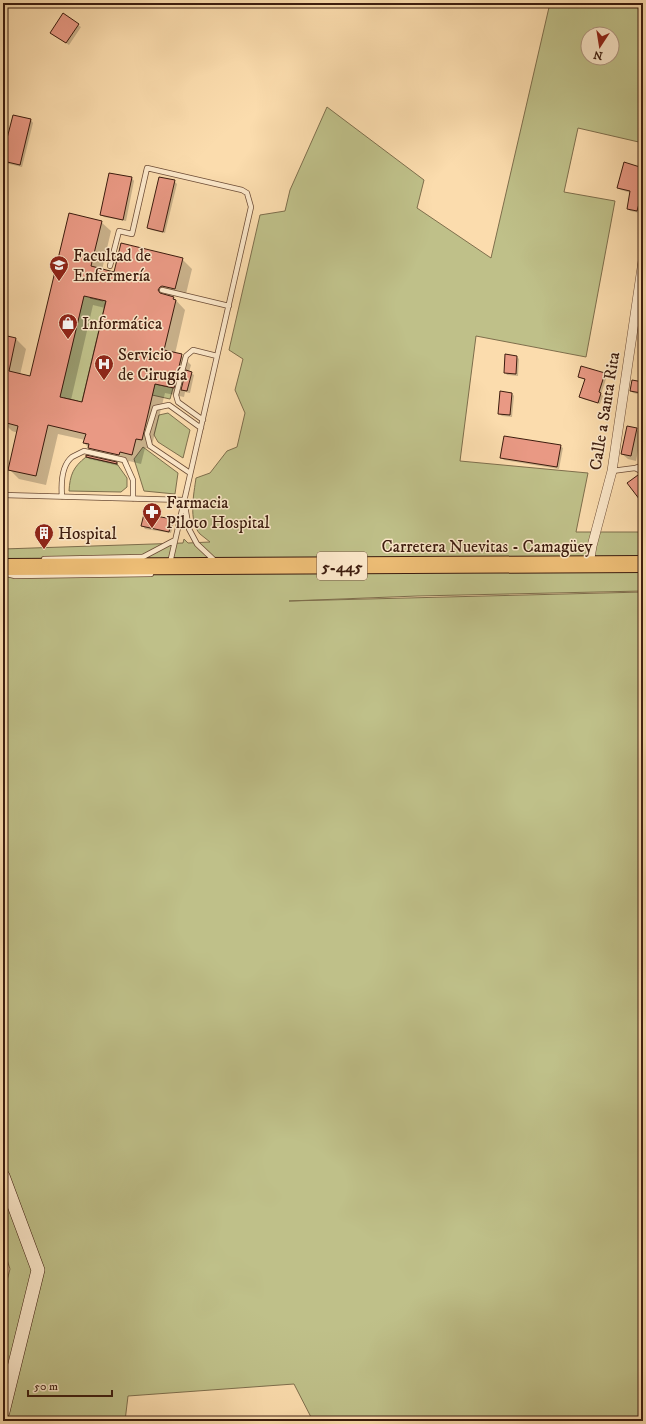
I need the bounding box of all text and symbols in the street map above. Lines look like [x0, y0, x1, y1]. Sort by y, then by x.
north arrow [580, 26, 620, 66]
text: N [592, 47, 604, 63]
place label: Facultad de Enfermería [73, 245, 151, 287]
school or university icon: Facultad de Enfermería [48, 254, 70, 282]
shop icon: Informática [57, 312, 79, 340]
place label: Informática [82, 313, 163, 335]
place label: Servicio de Cirugía [118, 344, 188, 386]
street label: Calle a Santa Rita [585, 350, 625, 472]
hospital icon: Servicio de Cirugía [93, 353, 115, 381]
place label: Farmacia Piloto Hospital [166, 492, 270, 534]
pharmacy icon: Farmacia Piloto Hospital [141, 501, 163, 529]
building icon: Hospital [33, 522, 55, 550]
place label: Hospital [58, 523, 117, 545]
street label: Carretera Nuevitas - Camagüey [381, 536, 594, 558]
road number: 5-445 [317, 552, 367, 580]
scale bar [28, 1372, 112, 1398]
text: 50 m [34, 1379, 58, 1394]

